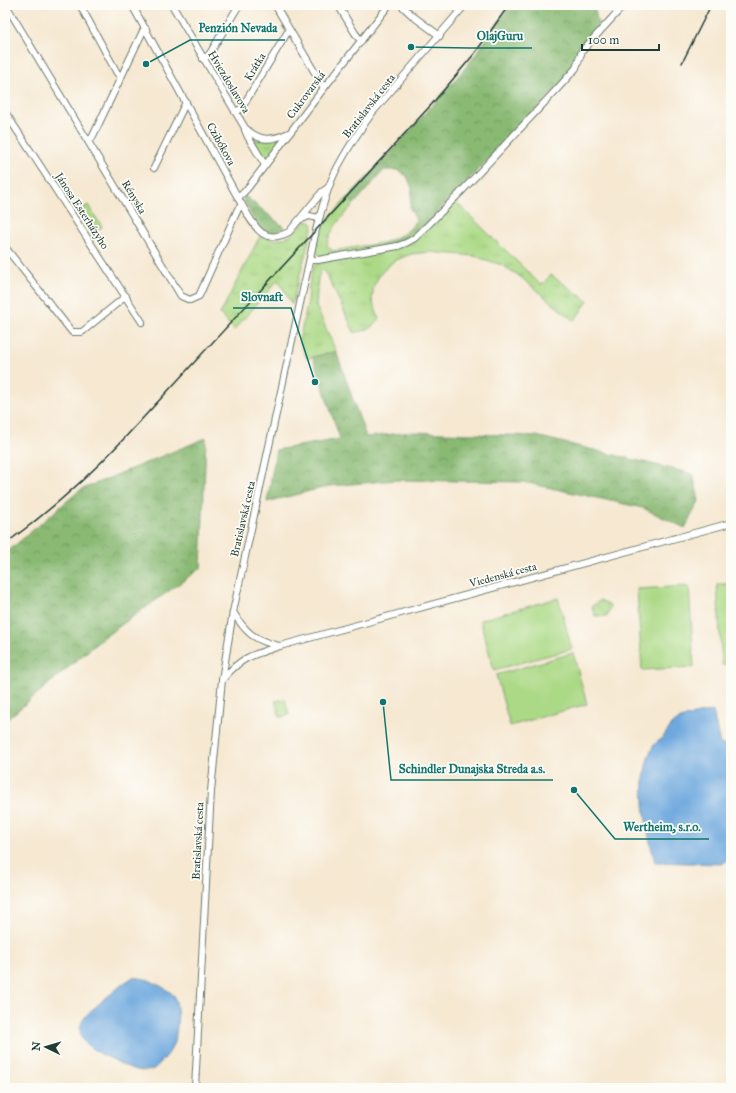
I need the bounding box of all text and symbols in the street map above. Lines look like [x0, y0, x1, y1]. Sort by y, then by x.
callout: Penzión Nevada [190, 16, 285, 40]
text: Penzión Nevada [199, 21, 278, 35]
callout: OlajGuru [469, 24, 532, 48]
scale bar [582, 26, 659, 52]
text: OlajGuru [477, 29, 524, 44]
text: 100 m [588, 33, 619, 47]
street label: Hviezdoslavova [205, 48, 253, 116]
street label: Krátka [242, 50, 269, 83]
street label: Cukrovarská [284, 69, 328, 121]
street label: Bratislavská cesta [340, 71, 398, 141]
street label: Czibókova [204, 120, 238, 168]
street label: Jánosa Esterházyho [51, 170, 112, 252]
street label: Rényska [119, 178, 149, 216]
callout: Slovnaft [233, 284, 291, 308]
text: Slovnaft [241, 290, 284, 304]
street label: Bratislavská cesta [228, 479, 258, 558]
street label: Viedenská cesta [467, 560, 538, 590]
callout: Schindler Dunajska Streda a.s. [391, 756, 553, 780]
text: Schindler Dunajska Streda a.s. [399, 762, 546, 777]
street label: Bratislavská cesta [189, 802, 207, 880]
callout: Wertheim, s.r.o. [615, 815, 709, 839]
text: Wertheim, s.r.o. [623, 820, 701, 834]
north arrow [26, 1027, 66, 1067]
text: N [30, 1040, 43, 1051]

